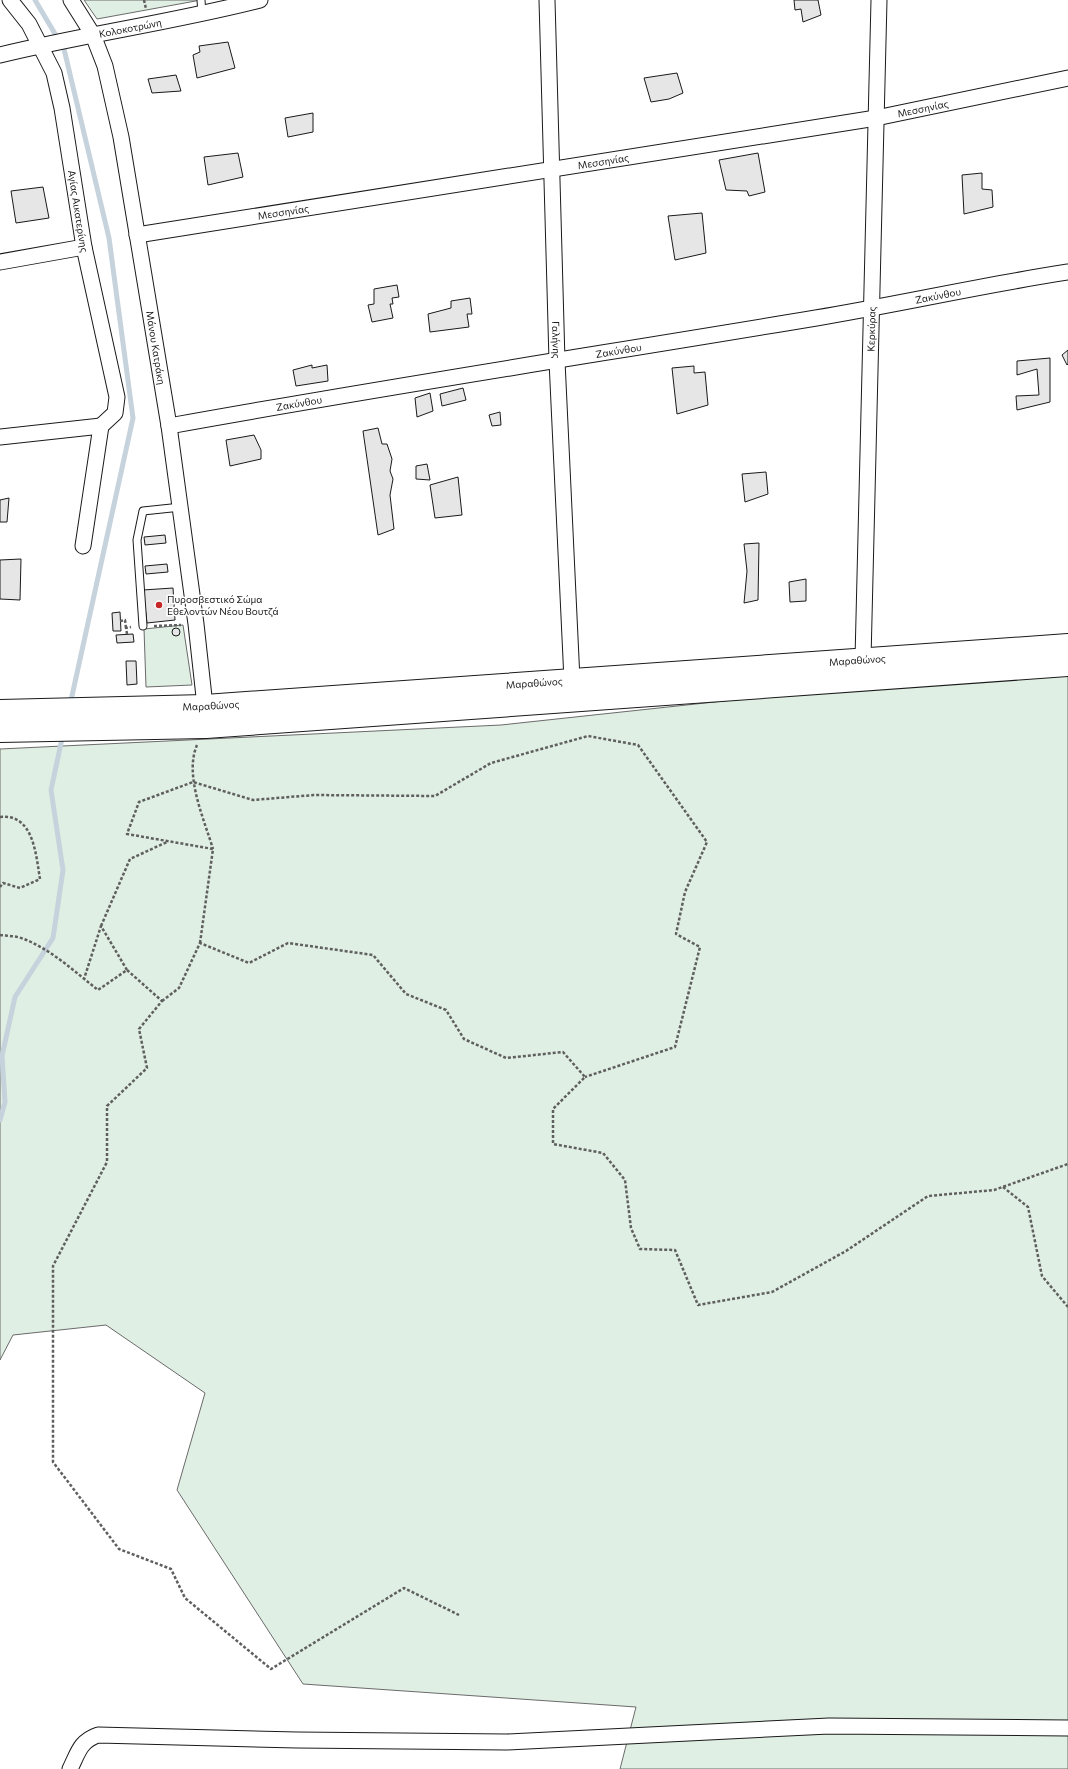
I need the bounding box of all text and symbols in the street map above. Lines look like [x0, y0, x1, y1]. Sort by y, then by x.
street label: Κολοκοτρώνη [98, 16, 163, 40]
street label: Μεσσηνίας [896, 97, 949, 119]
street label: Μεσσηνίας [577, 151, 630, 171]
street label: Αγίας Αικατερίνης [66, 169, 91, 254]
street label: Μεσσηνίας [257, 202, 310, 222]
street label: Ζακύνθου [914, 285, 962, 306]
street label: Κερκύρας [864, 306, 878, 352]
street label: Μάνου Κατράκη [144, 310, 168, 386]
street label: Γαλήνης [550, 321, 563, 359]
street label: Ζακύνθου [595, 341, 643, 360]
street label: Ζακύνθου [275, 393, 323, 413]
place label: Πυροσβεστικό Σώμα Εθελοντών Νέου Βουτζά [167, 593, 279, 617]
marker: Πυροσβεστικό Σώμα Εθελοντών Νέου Βουτζά [154, 600, 164, 610]
street label: Μαραθώνος [828, 652, 886, 668]
street label: Μαραθώνος [505, 675, 563, 691]
street label: Μαραθώνος [182, 698, 240, 713]

